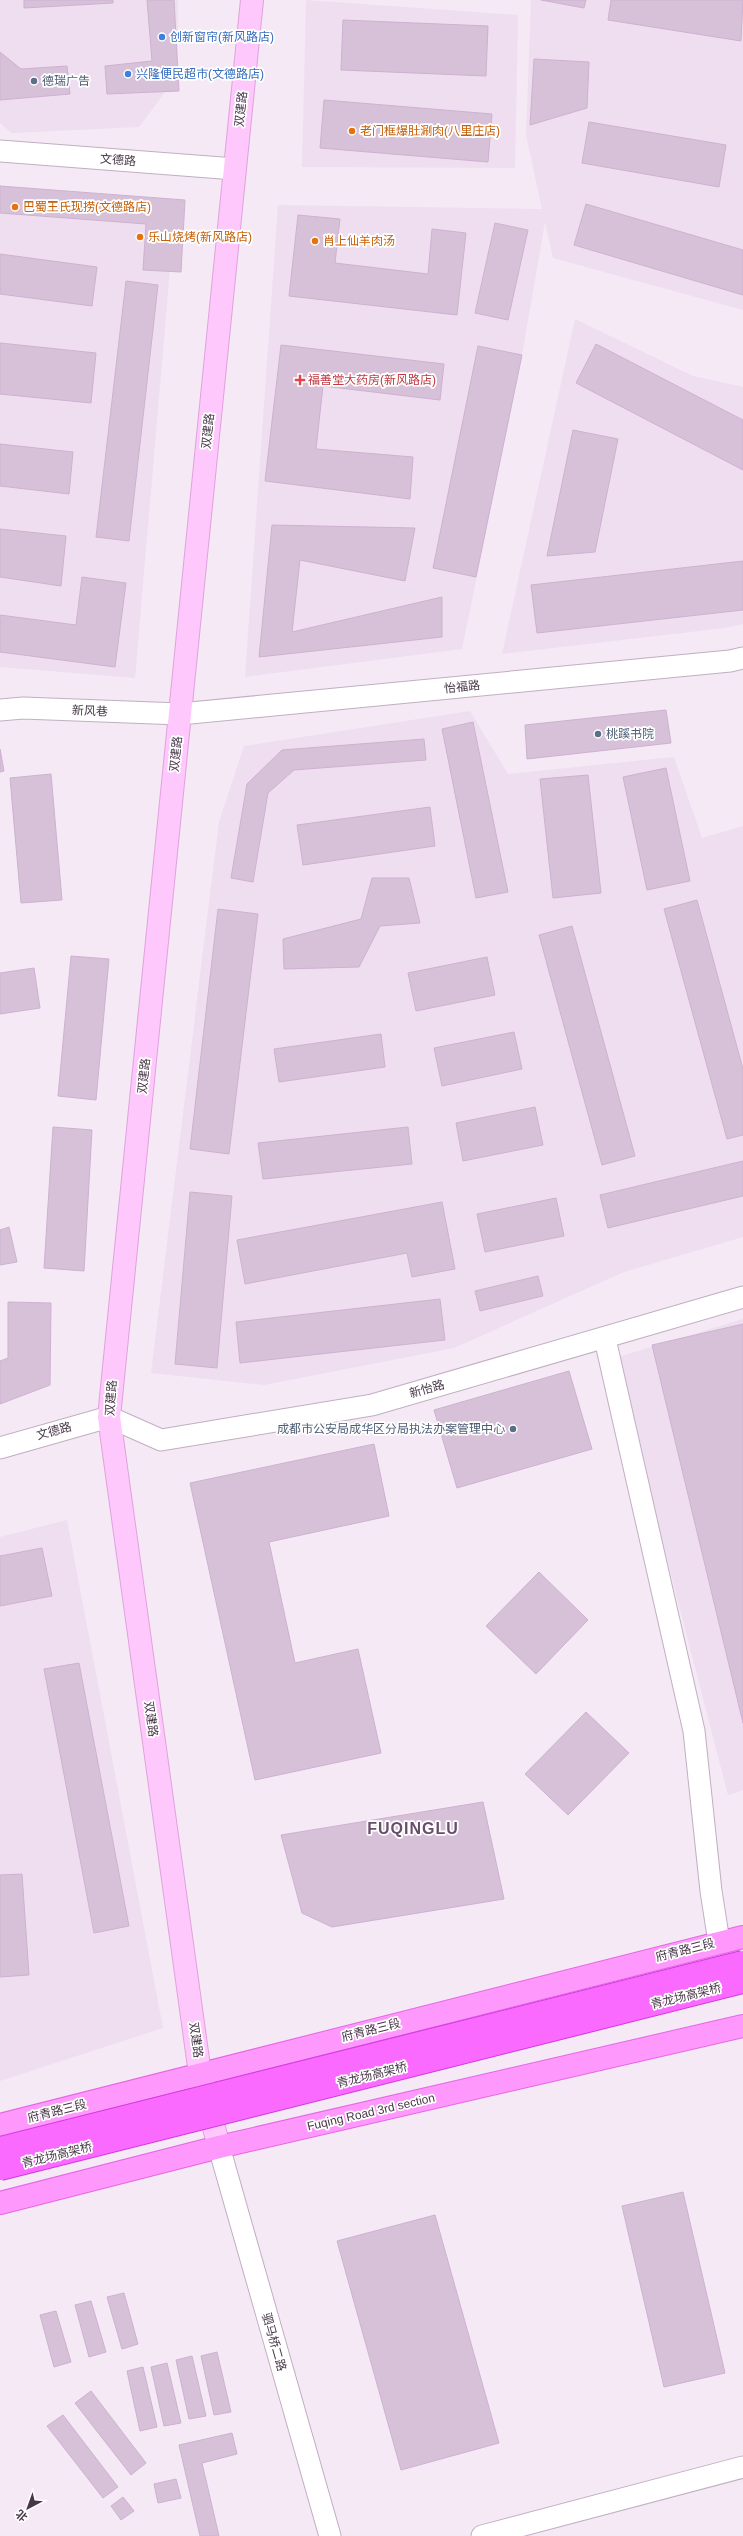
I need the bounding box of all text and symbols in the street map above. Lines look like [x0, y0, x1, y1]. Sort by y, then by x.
place label: 创新窗帘(新风路店) [170, 30, 274, 44]
marker: 创新窗帘(新风路店) [157, 32, 167, 42]
place label: 兴隆便民超市(文德路店) [136, 67, 264, 81]
marker: 兴隆便民超市(文德路店) [123, 69, 133, 79]
place label: 德瑞广告 [42, 74, 90, 88]
marker: 德瑞广告 [29, 76, 39, 86]
street label: 双建路 [232, 90, 250, 128]
place label: 老门框爆肚涮肉(八里庄店) [360, 124, 500, 138]
marker: 老门框爆肚涮肉(八里庄店) [347, 126, 357, 136]
street label: 文德路 [100, 152, 136, 168]
place label: 巴蜀王氏现捞(文德路店) [23, 200, 151, 214]
marker: 巴蜀王氏现捞(文德路店) [10, 202, 20, 212]
place label: 乐山烧烤(新风路店) [148, 230, 252, 244]
marker: 乐山烧烤(新风路店) [135, 232, 145, 242]
place label: 肖上仙羊肉汤 [323, 234, 395, 248]
marker: 肖上仙羊肉汤 [310, 236, 320, 246]
place label: 福善堂大药房(新风路店) [308, 373, 436, 387]
marker: 福善堂大药房(新风路店) [295, 375, 305, 385]
street label: 双建路 [199, 412, 217, 450]
street label: 怡福路 [443, 678, 481, 696]
street label: 新风巷 [72, 703, 108, 719]
place label: 桃蹊书院 [606, 727, 654, 741]
marker: 桃蹊书院 [593, 729, 603, 739]
street label: 双建路 [167, 735, 185, 773]
street label: 双建路 [135, 1057, 153, 1095]
street label: 新怡路 [408, 1377, 446, 1401]
street label: 双建路 [103, 1380, 119, 1416]
street label: 文德路 [35, 1420, 73, 1442]
place label: 成都市公安局成华区分局执法办案管理中心 [277, 1422, 505, 1436]
marker: 成都市公安局成华区分局执法办案管理中心 [508, 1424, 518, 1434]
street label: 双建路 [142, 1700, 160, 1738]
district label: FUQINGLU [367, 1820, 459, 1837]
street label: 府青路三段 [654, 1936, 716, 1964]
street label: 青龙场高架桥 [649, 1980, 723, 2012]
street label: 府青路三段 [340, 2016, 402, 2044]
street label: 双建路 [187, 2021, 205, 2059]
street label: 青龙场高架桥 [335, 2059, 409, 2091]
street label: Fuqing Road 3rd section [306, 2090, 436, 2134]
street label: 府青路三段 [26, 2097, 88, 2125]
street label: 青龙场高架桥 [20, 2139, 94, 2171]
street label: 驷马桥二路 [259, 2311, 289, 2373]
north arrow [8, 2488, 48, 2528]
text: 北 [13, 2507, 30, 2524]

